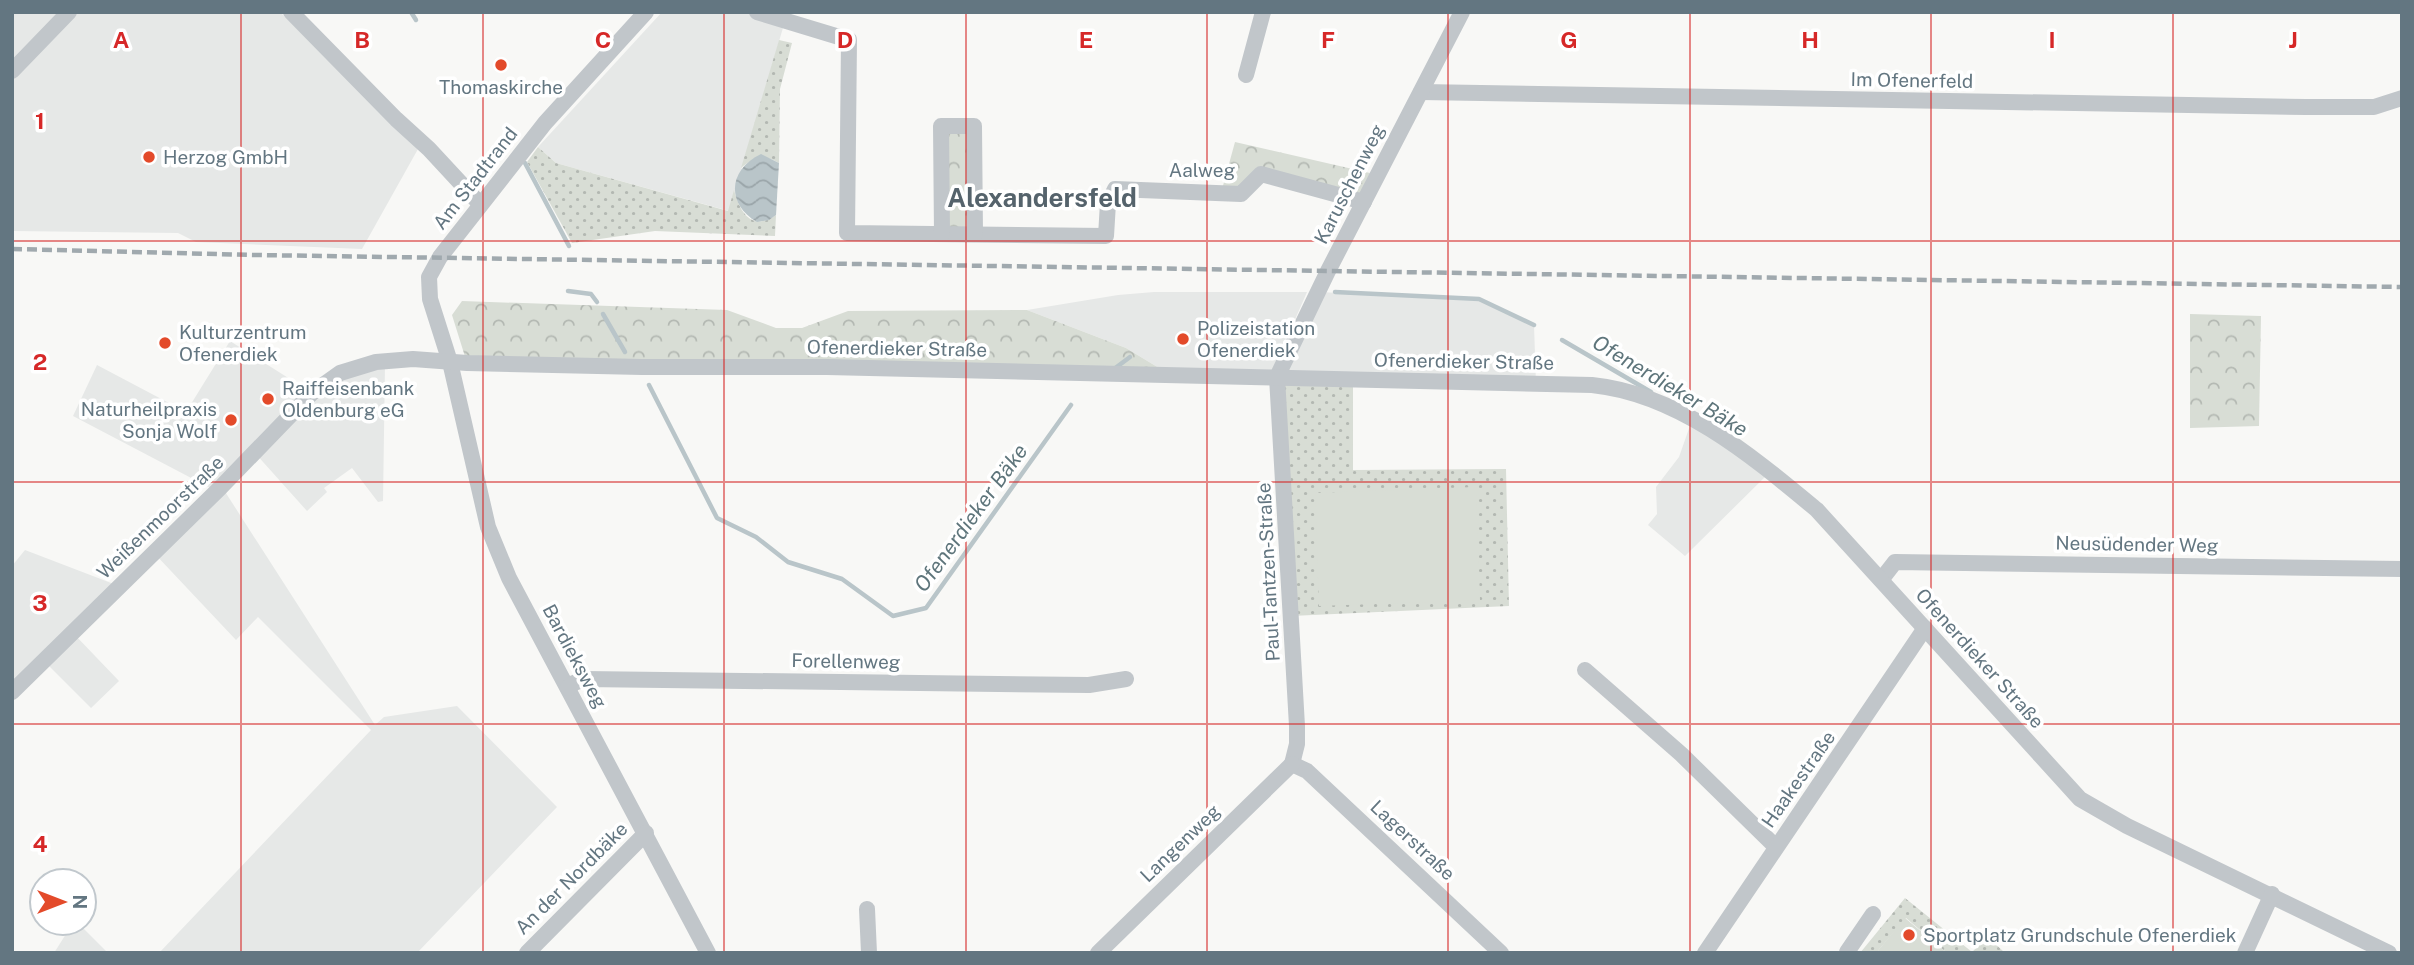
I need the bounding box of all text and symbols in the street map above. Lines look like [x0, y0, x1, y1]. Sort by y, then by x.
text: A [113, 26, 130, 53]
text: B [354, 26, 370, 53]
text: C [595, 26, 611, 53]
text: D [837, 26, 853, 53]
text: E [1079, 26, 1093, 53]
text: F [1321, 26, 1335, 53]
text: G [1560, 26, 1578, 53]
text: H [1801, 26, 1819, 53]
text: I [2048, 26, 2056, 53]
text: J [2288, 26, 2298, 53]
marker: Thomaskirche [493, 57, 509, 73]
street label: Im Ofenerfeld [1850, 68, 1974, 92]
place label: Thomaskirche [439, 76, 563, 98]
text: 1 [35, 107, 45, 134]
street label: Karuschenweg [1309, 120, 1389, 247]
street label: Am Stadtrand [428, 123, 522, 233]
place label: Herzog GmbH [163, 146, 288, 168]
marker: Herzog GmbH [141, 149, 157, 165]
street label: Aalweg [1169, 159, 1235, 181]
district label: Alexandersfeld [947, 182, 1137, 213]
place label: Polizeistation Ofenerdiek [1197, 317, 1315, 361]
place label: Kulturzentrum Ofenerdiek [179, 321, 306, 365]
water label: Ofenerdieker Bäke [1588, 329, 1752, 442]
marker: Polizeistation Ofenerdiek [1175, 331, 1191, 347]
marker: Kulturzentrum Ofenerdiek [157, 335, 173, 351]
street label: Ofenerdieker Straße [807, 335, 987, 361]
text: 2 [33, 348, 47, 375]
street label: Ofenerdieker Straße [1374, 348, 1554, 374]
place label: Raiffeisenbank Oldenburg eG [282, 377, 415, 421]
marker: Raiffeisenbank Oldenburg eG [260, 391, 276, 407]
place label: Naturheilpraxis Sonja Wolf [81, 398, 217, 442]
marker: Naturheilpraxis Sonja Wolf [223, 412, 239, 428]
water label: Ofenerdieker Bäke [909, 439, 1033, 596]
street label: Weißenmoorstraße [92, 451, 228, 583]
street label: Paul-Tantzen-Straße [1252, 482, 1284, 662]
street label: Neusüdender Weg [2055, 532, 2219, 556]
street label: Ofenerdieker Straße [1911, 584, 2049, 732]
text: 3 [32, 589, 48, 616]
street label: Bardieksweg [538, 600, 612, 712]
street label: Forellenweg [791, 649, 901, 673]
street label: Haakestraße [1757, 727, 1839, 831]
street label: Lagerstraße [1366, 795, 1460, 885]
street label: Langenweg [1136, 799, 1225, 886]
street label: An der Nordbäke [510, 817, 632, 939]
text: 4 [32, 830, 48, 857]
north arrow [28, 867, 98, 937]
text: N [69, 895, 91, 909]
place label: Sportplatz Grundschule Ofenerdiek [1923, 924, 2237, 946]
marker: Sportplatz Grundschule Ofenerdiek [1901, 927, 1917, 943]

